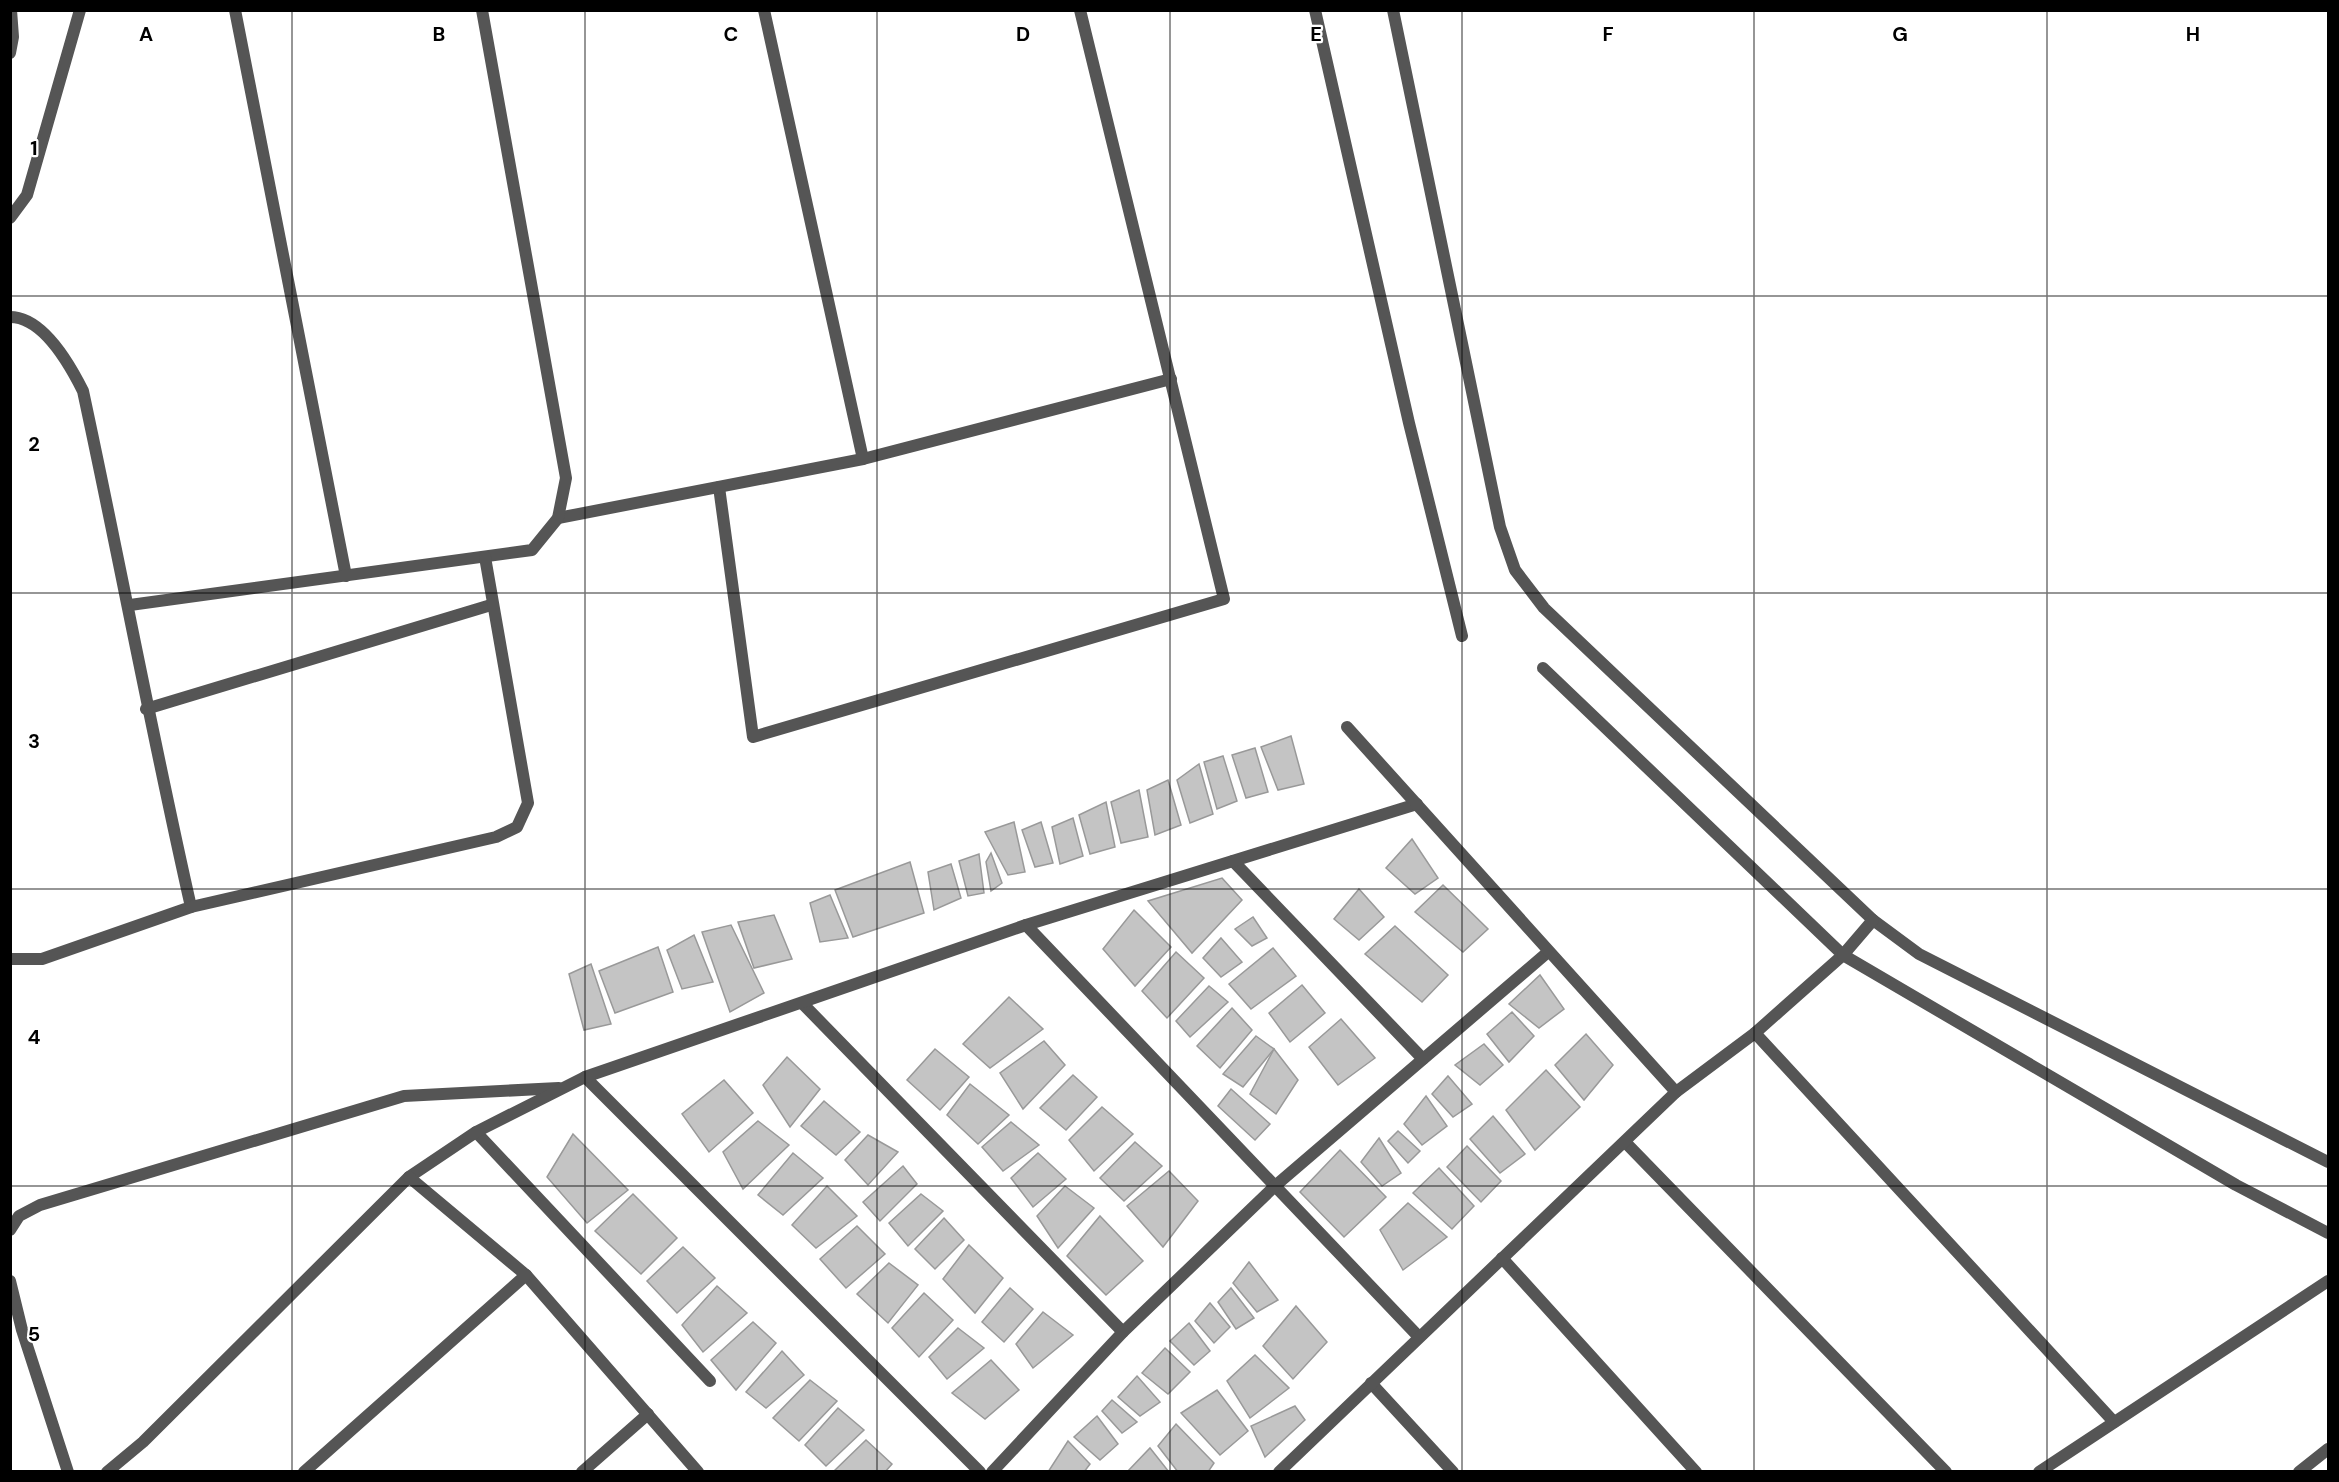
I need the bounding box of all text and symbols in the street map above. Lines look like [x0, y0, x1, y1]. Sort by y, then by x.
text: A [139, 21, 153, 47]
text: B [433, 21, 445, 47]
text: C [724, 21, 738, 47]
text: D [1016, 21, 1030, 47]
text: E [1310, 21, 1322, 47]
text: F [1602, 21, 1614, 47]
text: G [1892, 21, 1908, 47]
text: H [2186, 21, 2200, 47]
text: 1 [30, 135, 38, 161]
text: 2 [28, 431, 40, 457]
text: 3 [28, 728, 40, 754]
text: 4 [28, 1024, 41, 1050]
text: 5 [28, 1321, 40, 1347]

